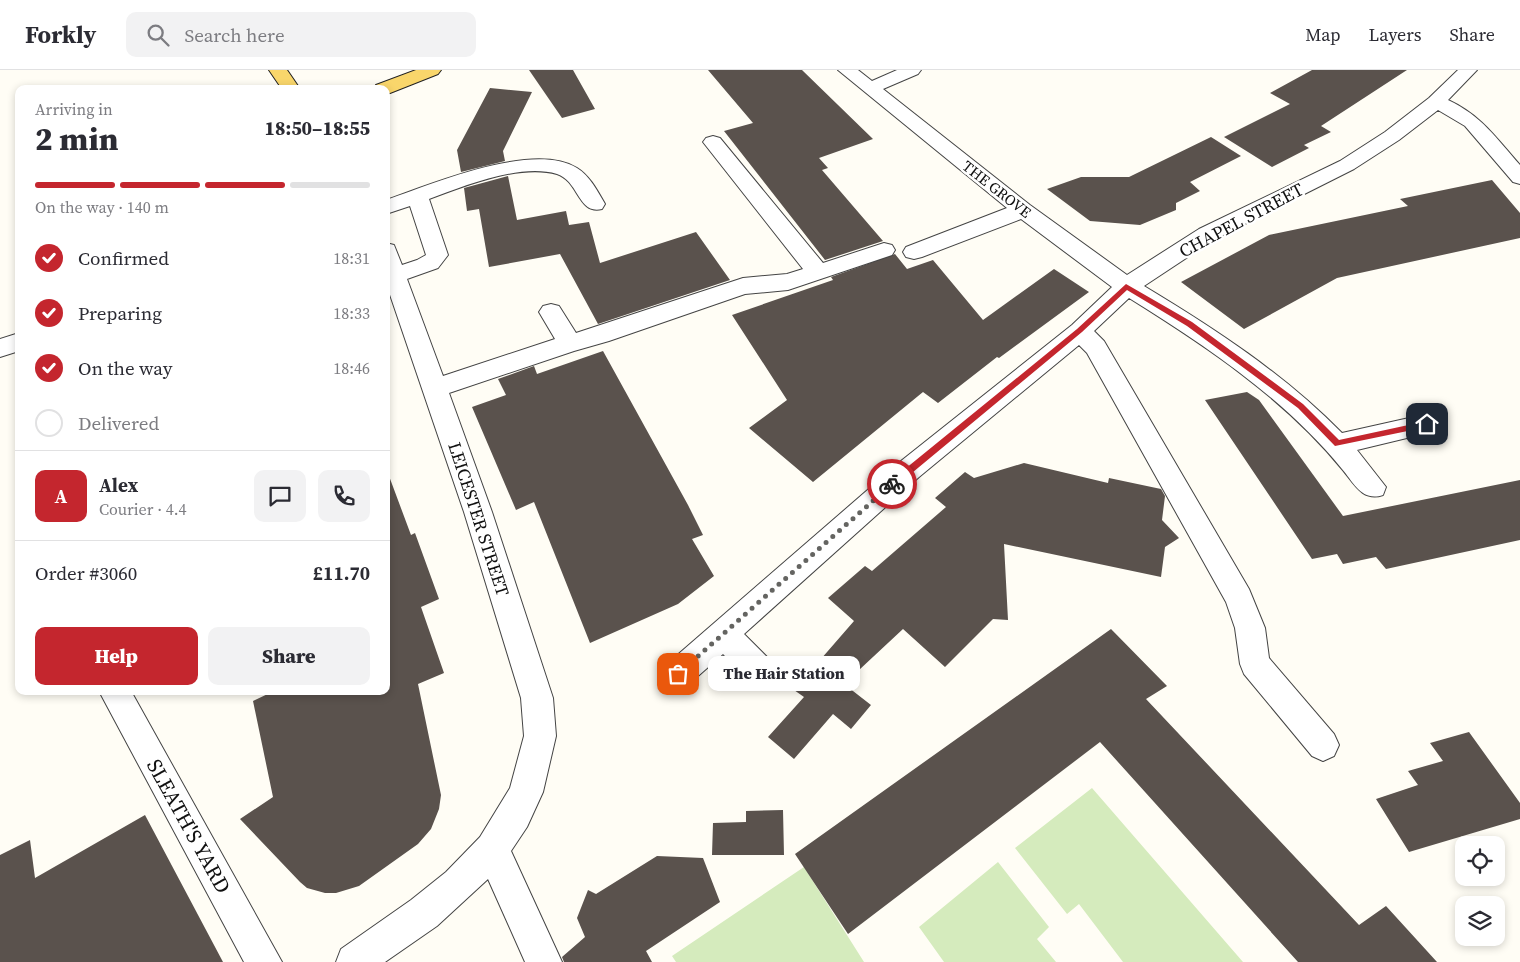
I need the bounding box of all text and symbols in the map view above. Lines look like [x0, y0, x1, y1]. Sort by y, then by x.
search box [126, 12, 476, 57]
text: Forkly [25, 18, 96, 51]
icon: search [144, 21, 172, 49]
text: Search here [184, 22, 285, 48]
text: Map [1305, 22, 1340, 47]
text: Layers [1368, 22, 1421, 47]
text: Share [1449, 22, 1495, 47]
text: Arriving in [35, 98, 113, 120]
text: 18:50–18:55 [265, 115, 370, 141]
text: 2 min [35, 117, 118, 161]
street label: THE GROVE [958, 155, 1036, 223]
street label: CHAPEL STREET [1174, 177, 1308, 263]
text: On the way · 140 m [35, 196, 169, 218]
icon: check [35, 244, 63, 272]
text: Confirmed [78, 245, 169, 271]
text: 18:31 [333, 247, 370, 269]
icon: check [35, 299, 63, 327]
text: Preparing [78, 300, 162, 326]
text: 18:33 [333, 302, 370, 324]
icon: check [35, 354, 63, 382]
text: On the way [78, 355, 173, 381]
text: 18:46 [333, 357, 370, 379]
pin [1406, 403, 1448, 445]
text: Delivered [78, 410, 159, 436]
icon: home [1413, 410, 1441, 438]
street label: LEICESTER STREET [442, 439, 516, 599]
courier [867, 459, 917, 509]
button: chat [254, 470, 306, 522]
button: phone [318, 470, 370, 522]
icon: bike [878, 470, 906, 498]
text: Alex [99, 472, 138, 498]
text: A [55, 483, 67, 509]
text: Courier · 4.4 [99, 498, 187, 520]
text: Order #3060 [35, 560, 137, 586]
text: £11.70 [313, 560, 370, 586]
button: Help [35, 627, 198, 685]
button: Share [208, 627, 370, 685]
pin [657, 653, 699, 695]
callout: The Hair Station [708, 656, 860, 692]
icon: bag [664, 660, 692, 688]
text: The Hair Station [723, 662, 845, 684]
street label: SLEATH'S YARD [140, 754, 238, 898]
map controls [1455, 836, 1505, 946]
button: locate [1455, 836, 1505, 886]
button: layers [1455, 896, 1505, 946]

